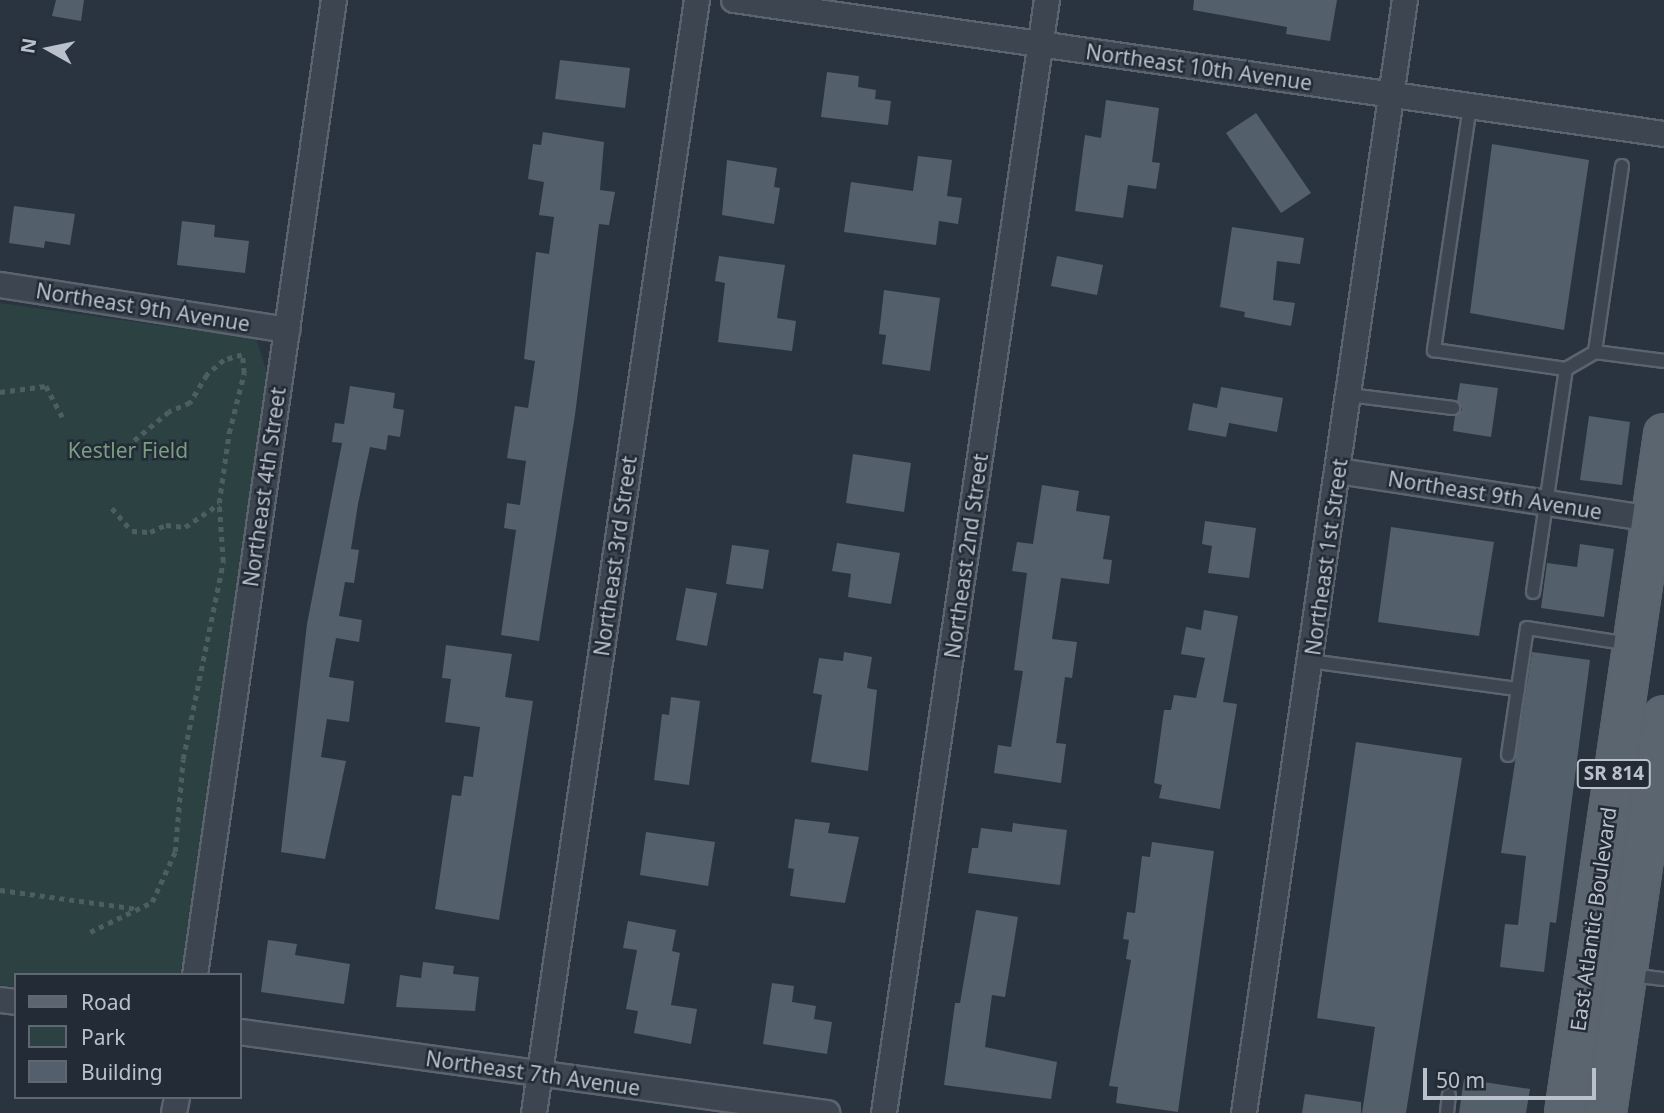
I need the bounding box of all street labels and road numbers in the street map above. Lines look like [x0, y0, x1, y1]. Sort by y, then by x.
street label: Northeast 10th Avenue [1084, 39, 1314, 95]
street label: Northeast 9th Avenue [34, 278, 252, 336]
street label: Northeast 4th Street [238, 386, 290, 588]
street label: Northeast 2nd Street [939, 452, 993, 660]
street label: Northeast 3rd Street [588, 454, 642, 658]
street label: Northeast 1st Street [1300, 457, 1352, 657]
street label: Northeast 9th Avenue [1386, 466, 1604, 524]
road number: SR 814 [1576, 758, 1652, 790]
street label: East Atlantic Boulevard [1565, 805, 1621, 1033]
street label: Northeast 7th Avenue [424, 1045, 642, 1101]

